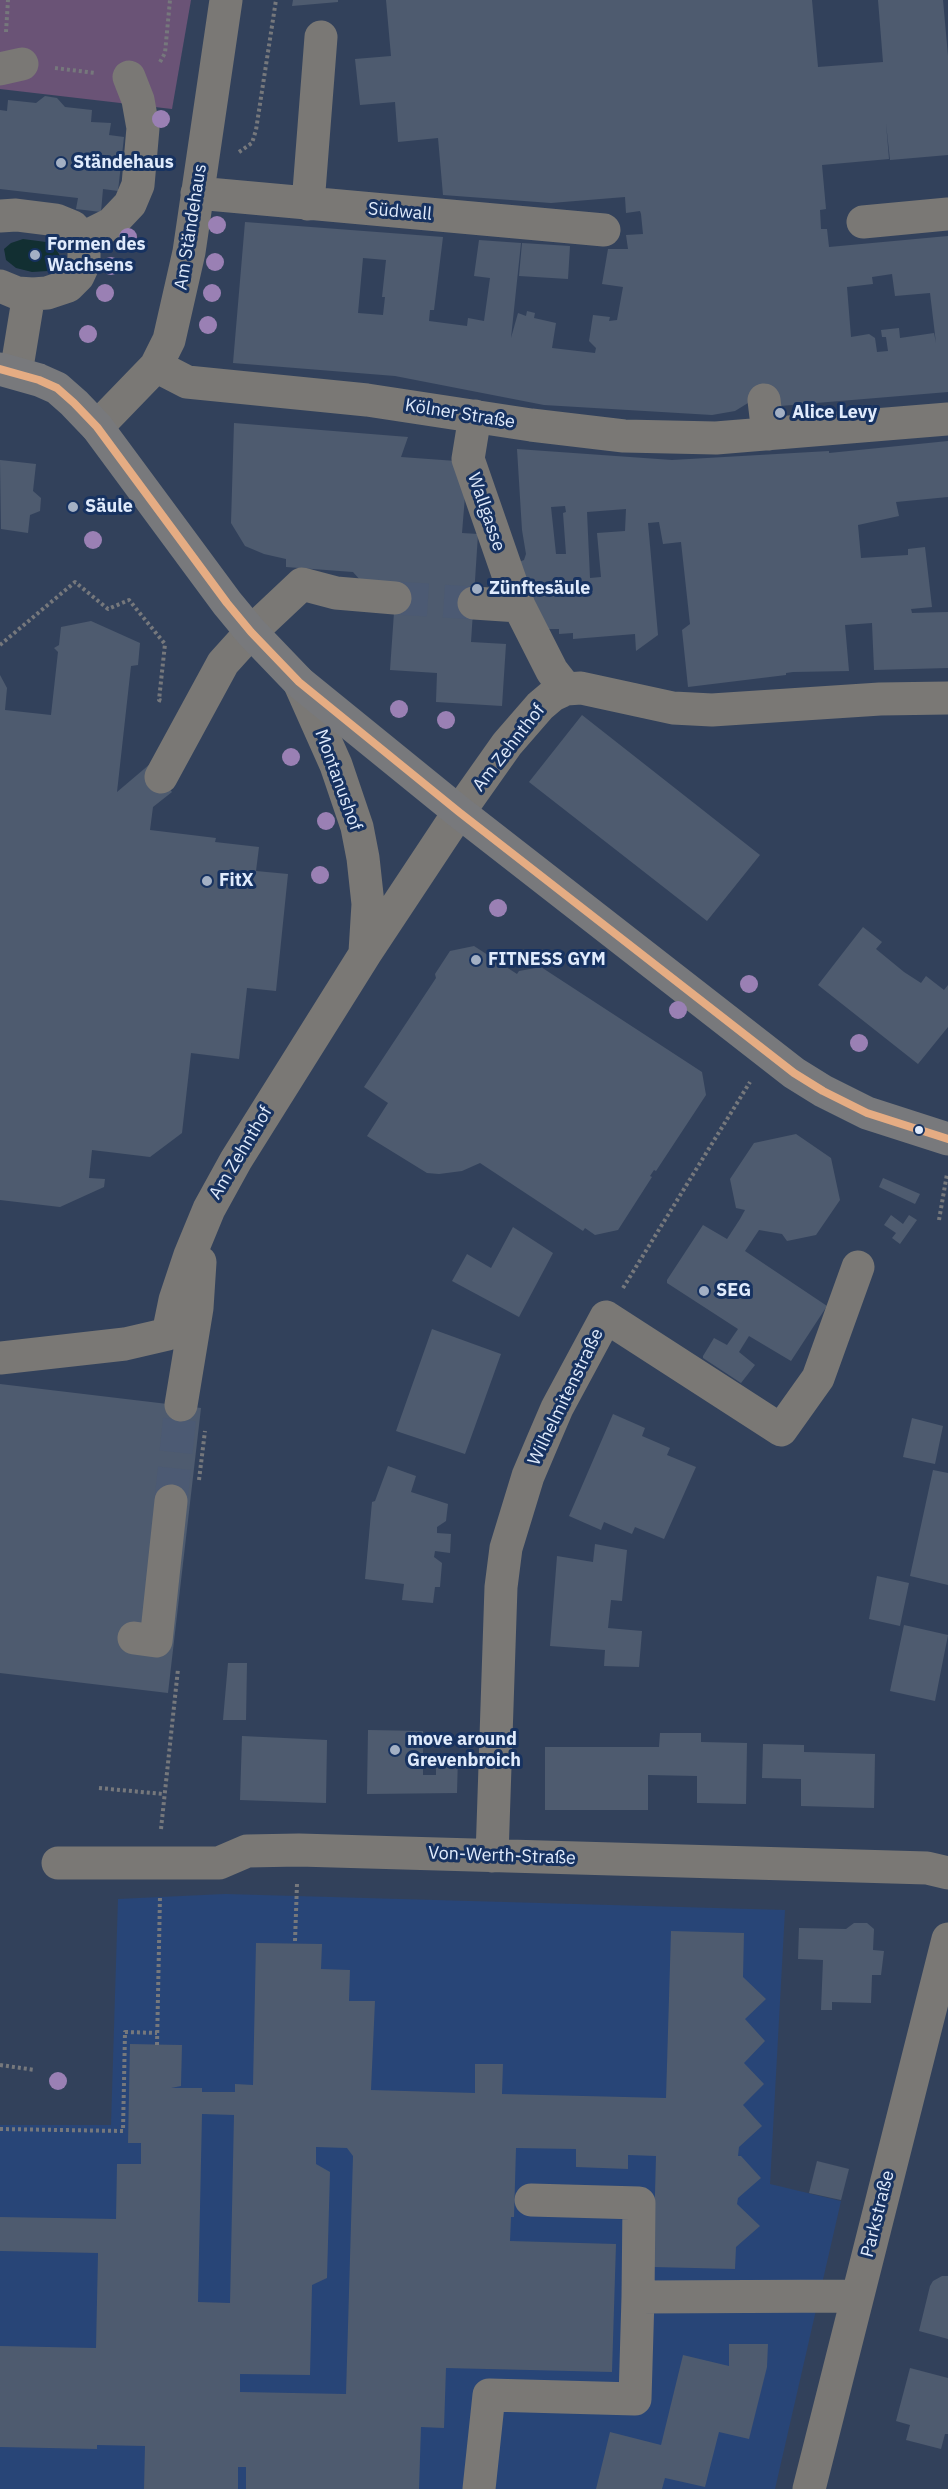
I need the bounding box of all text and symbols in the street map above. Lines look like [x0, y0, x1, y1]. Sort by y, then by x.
place label: Ständehaus [73, 152, 174, 174]
marker: Ständehaus [54, 156, 68, 170]
street label: Am Ständehaus [170, 162, 212, 292]
street label: Südwall [367, 198, 433, 226]
place label: Formen des Wachsens [47, 234, 146, 276]
marker: Formen des Wachsens [28, 248, 42, 262]
street label: Kölner Straße [403, 395, 517, 433]
place label: Alice Levy [792, 402, 877, 424]
marker: Alice Levy [773, 406, 787, 420]
street label: Wallgasse [463, 470, 509, 554]
place label: Säule [85, 496, 133, 518]
marker: Säule [66, 500, 80, 514]
place label: Zünftesäule [489, 578, 590, 600]
marker: Zünftesäule [470, 582, 484, 596]
street label: Am Zehnthof [468, 700, 550, 796]
street label: Montanushof [310, 726, 366, 834]
place label: FitX [219, 870, 254, 892]
marker: FitX [200, 874, 214, 888]
place label: FITNESS GYM [488, 949, 606, 971]
marker: FITNESS GYM [469, 953, 483, 967]
street label: Am Zehnthof [205, 1103, 277, 1203]
unlabelled marker [913, 1124, 925, 1136]
place label: SEG [716, 1280, 751, 1302]
marker: SEG [697, 1284, 711, 1298]
street label: Wilhelmitenstraße [524, 1325, 608, 1469]
place label: move around Grevenbroich [407, 1729, 521, 1772]
marker: move around Grevenbroich [388, 1743, 402, 1757]
street label: Von-Werth-Straße [428, 1843, 576, 1869]
street label: Parkstraße [857, 2168, 899, 2260]

